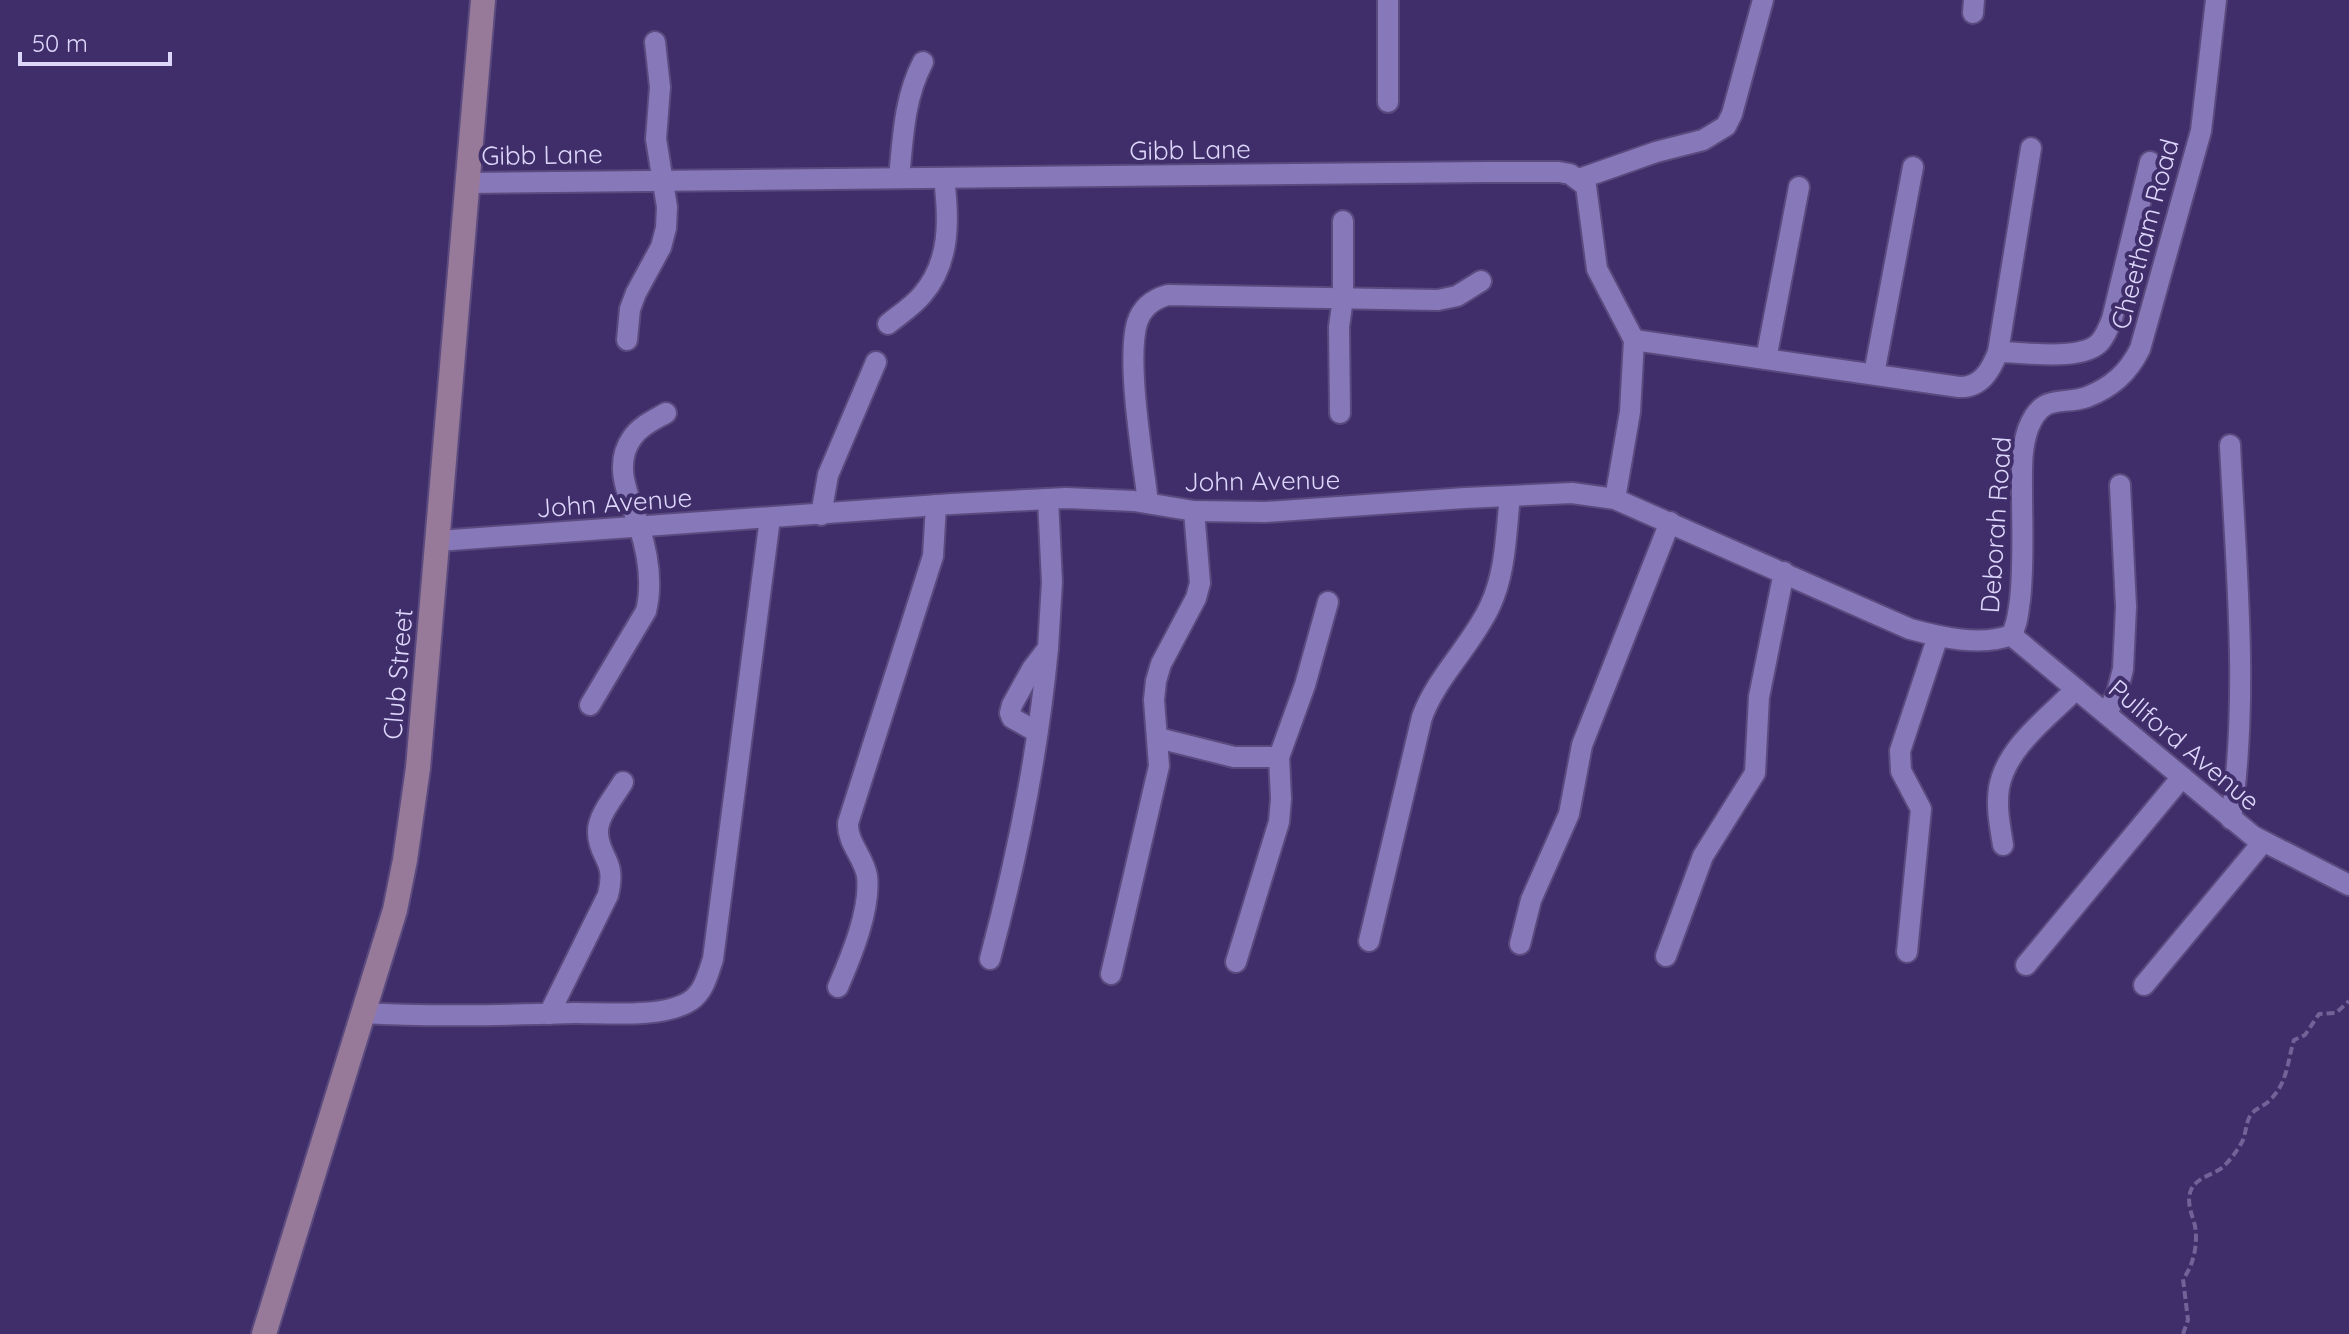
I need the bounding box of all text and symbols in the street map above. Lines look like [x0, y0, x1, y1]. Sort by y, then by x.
scale bar [20, 16, 170, 66]
text: 50 m [32, 28, 88, 58]
street label: Gibb Lane [1129, 132, 1251, 167]
street label: Cheetham Road [2103, 135, 2186, 333]
street label: Gibb Lane [481, 137, 603, 172]
street label: Deborah Road [1973, 436, 2018, 614]
street label: John Avenue [1184, 463, 1340, 498]
street label: John Avenue [535, 481, 693, 524]
street label: Club Street [375, 607, 420, 741]
street label: Pullford Avenue [2102, 672, 2267, 817]

